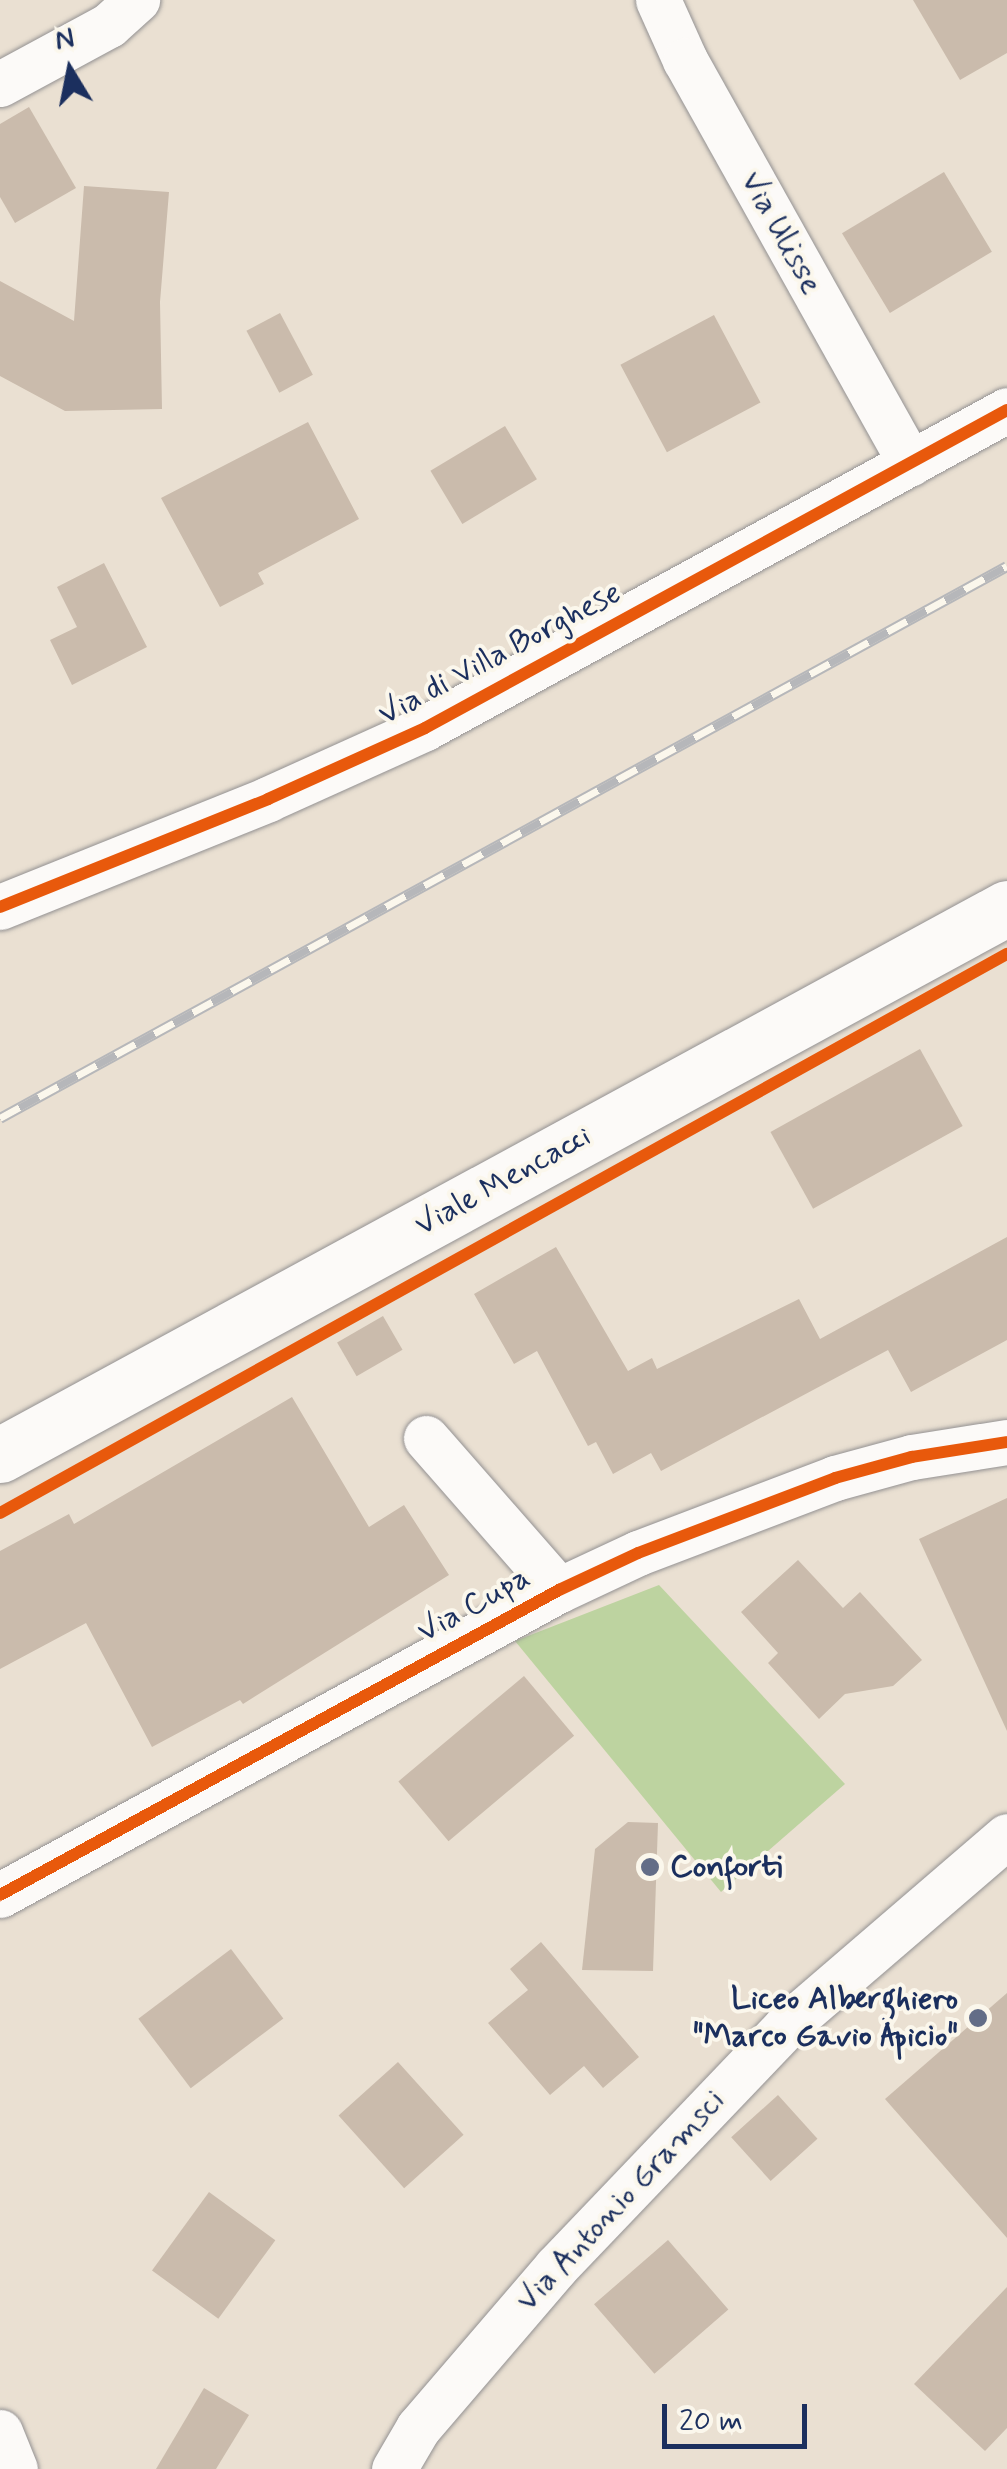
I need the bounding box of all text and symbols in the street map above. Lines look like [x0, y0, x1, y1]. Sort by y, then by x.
north arrow [20, 20, 120, 120]
text: N [52, 20, 77, 60]
street label: Via Ulisse [731, 164, 831, 302]
street label: Via di Villa Borghese [371, 573, 629, 735]
street label: Viale Mencacci [408, 1116, 598, 1246]
street label: Via Cupa [413, 1560, 535, 1650]
place label: Conforti [670, 1848, 782, 1886]
marker: Conforti [639, 1856, 661, 1878]
place label: Liceo Alberghiero "Marco Gavio Apicio" [697, 1981, 958, 2056]
marker: Liceo Alberghiero "Marco Gavio Apicio" [967, 2007, 989, 2029]
street label: Via Antonio Gramsci [508, 2082, 734, 2320]
scale bar [667, 2384, 812, 2446]
text: 20 m [679, 2402, 743, 2441]

